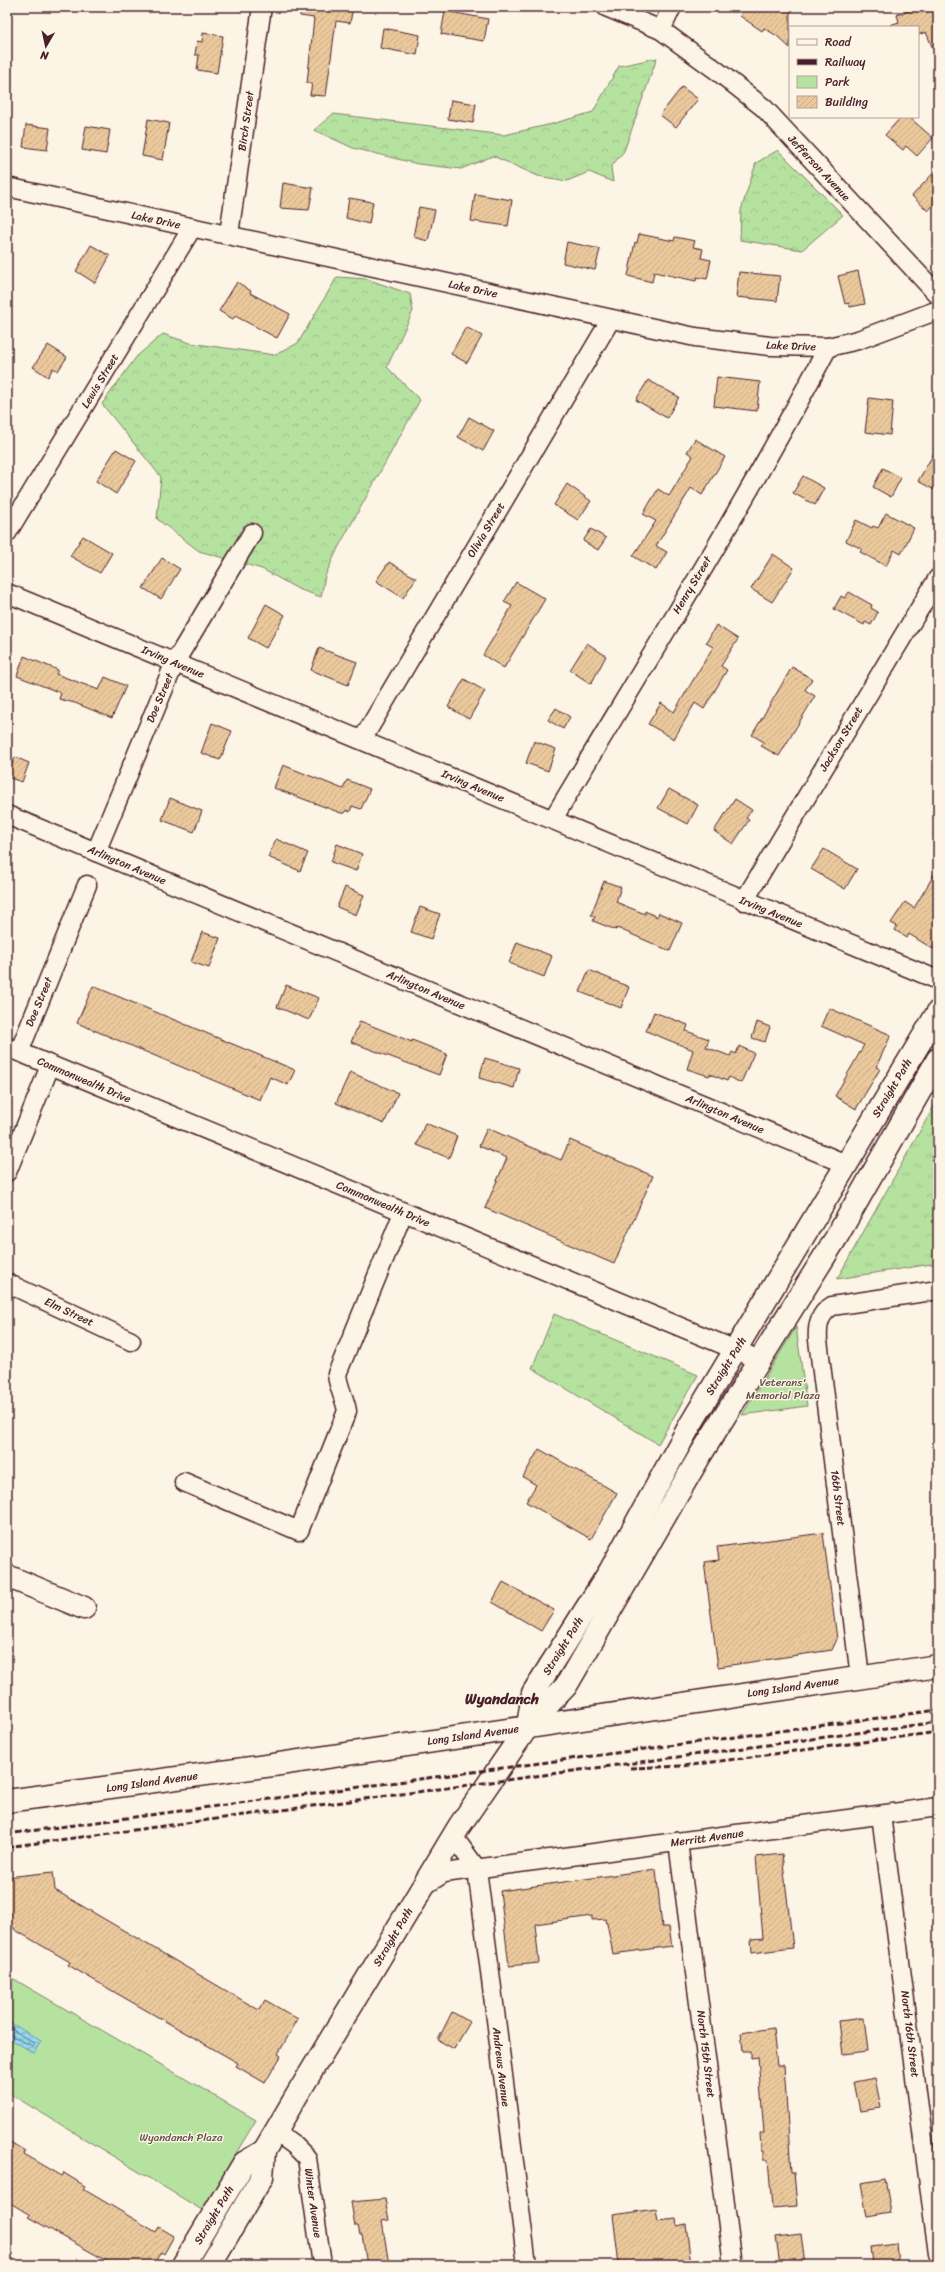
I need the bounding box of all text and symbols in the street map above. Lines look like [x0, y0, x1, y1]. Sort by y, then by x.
north arrow [26, 26, 66, 66]
legend [789, 26, 919, 118]
text: Road [825, 31, 852, 53]
text: N [39, 45, 51, 66]
text: Railway [825, 51, 866, 73]
text: Park [825, 71, 850, 93]
street label: Birch Street [232, 89, 260, 152]
text: Building [825, 91, 868, 113]
street label: Jefferson Avenue [782, 130, 855, 206]
street label: Lake Drive [130, 206, 183, 235]
street label: Lake Drive [447, 275, 500, 304]
street label: Lake Drive [766, 336, 817, 356]
street label: Lewis Street [76, 350, 124, 412]
street label: Olivia Street [462, 498, 510, 561]
street label: Henry Street [667, 552, 717, 617]
street label: Irving Avenue [138, 640, 208, 684]
street label: Doe Street [141, 670, 179, 726]
street label: Jackson Street [814, 703, 868, 776]
street label: Irving Avenue [438, 764, 508, 808]
street label: Arlington Avenue [84, 839, 170, 890]
street label: Irving Avenue [735, 890, 806, 933]
street label: Arlington Avenue [383, 964, 469, 1015]
street label: Doe Street [20, 974, 58, 1030]
street label: Commonwealth Drive [34, 1052, 134, 1108]
street label: Straight Path [867, 1055, 917, 1121]
street label: Arlington Avenue [682, 1088, 768, 1139]
street label: Commonwealth Drive [333, 1176, 433, 1232]
street label: Elm Street [41, 1292, 97, 1332]
street label: Straight Path [700, 1333, 752, 1399]
park label: Veterans' Memorial Plaza [746, 1373, 820, 1405]
street label: 16th Street [825, 1469, 851, 1527]
street label: Straight Path [537, 1613, 589, 1679]
street label: Long Island Avenue [746, 1671, 841, 1703]
district label: Wyandanch [465, 1686, 539, 1712]
street label: Long Island Avenue [426, 1719, 521, 1751]
street label: Long Island Avenue [105, 1766, 200, 1798]
street label: Merritt Avenue [669, 1823, 745, 1853]
street label: Straight Path [368, 1904, 418, 1970]
street label: North 16th Street [895, 1989, 925, 2079]
street label: North 15th Street [691, 2009, 721, 2099]
street label: Andrews Avenue [487, 2025, 515, 2108]
park label: Wyandanch Plaza [139, 2128, 223, 2147]
street label: Winter Avenue [299, 2167, 327, 2240]
street label: Straight Path [189, 2182, 239, 2248]

